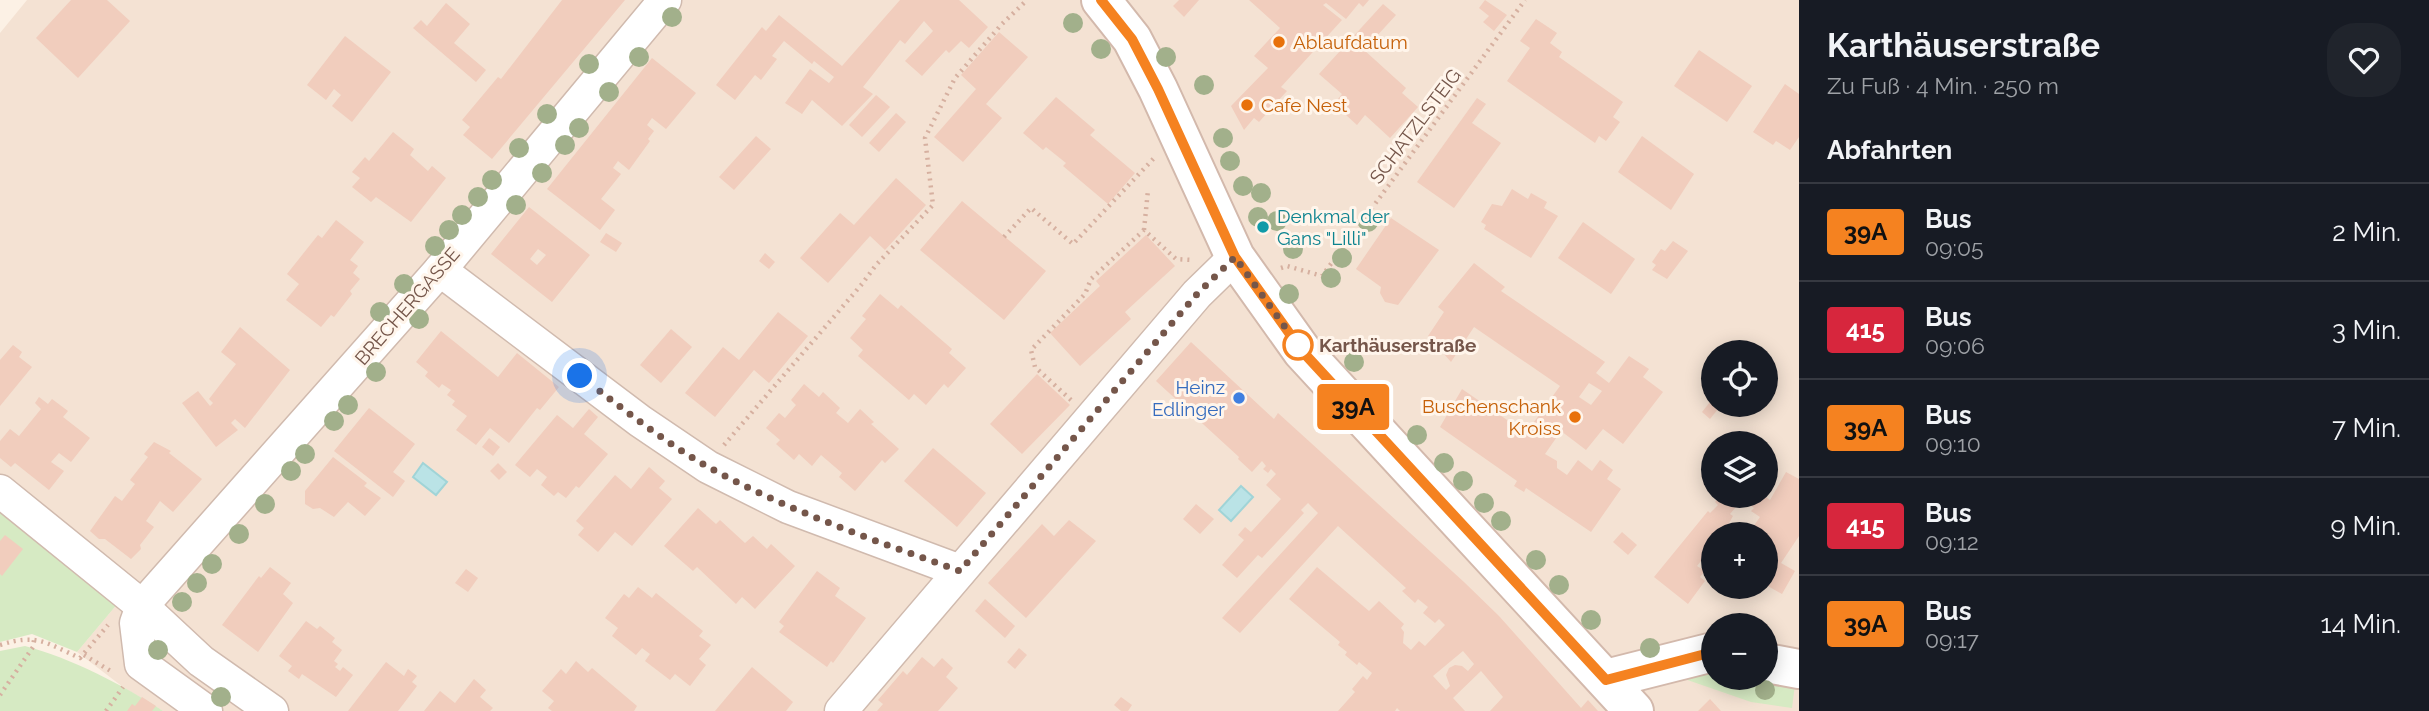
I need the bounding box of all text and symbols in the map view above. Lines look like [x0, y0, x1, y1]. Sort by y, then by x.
button: heart [2327, 23, 2401, 97]
text: Karthäuserstraße [1827, 26, 2100, 65]
place label: Ablaufdatum [1293, 31, 1408, 53]
marker: Ablaufdatum [1271, 34, 1287, 50]
street label: SCHATZLSTEIG [1365, 64, 1465, 188]
text: Zu Fuß · 4 Min. · 250 m [1827, 72, 2059, 99]
place label: Cafe Nest [1261, 94, 1348, 116]
marker: Cafe Nest [1239, 97, 1255, 113]
text: Abfahrten [1827, 135, 1952, 165]
text: Bus [1925, 204, 1972, 234]
place label: Denkmal der Gans "Lilli" [1277, 205, 1390, 249]
text: 39A [1844, 217, 1887, 246]
text: 2 Min. [2332, 217, 2401, 247]
marker: Denkmal der Gans "Lilli" [1255, 219, 1271, 235]
text: 09:05 [1925, 234, 1984, 261]
street label: BRECHERGASSE [350, 243, 464, 369]
text: Bus [1925, 302, 1972, 332]
text: 415 [1846, 315, 1885, 344]
text: 3 Min. [2332, 315, 2401, 345]
marker: Karthäuserstraße [1283, 330, 1313, 360]
text: 09:06 [1925, 332, 1985, 359]
place label: Karthäuserstraße [1319, 334, 1476, 356]
map controls [1701, 340, 1778, 690]
button: locate [1701, 340, 1778, 417]
your location [562, 358, 597, 393]
place label: Heinz Edlinger [1152, 376, 1225, 420]
line badge: 39A [1313, 384, 1393, 430]
marker: Heinz Edlinger [1231, 390, 1247, 406]
text: 39A [1331, 392, 1375, 421]
place label: Buschenschank Kroiss [1422, 395, 1561, 439]
text: Bus [1925, 400, 1972, 430]
marker: Buschenschank Kroiss [1567, 409, 1583, 425]
text: 39A [1844, 413, 1887, 442]
text: 7 Min. [2332, 413, 2401, 443]
text: 09:10 [1925, 430, 1981, 457]
button: layers [1701, 431, 1778, 508]
text: Bus [1925, 498, 1972, 528]
text: 415 [1846, 511, 1885, 540]
text: 9 Min. [2331, 511, 2401, 541]
button: + [1701, 522, 1778, 599]
text: 09:12 [1925, 528, 1979, 555]
text: Bus [1925, 596, 1972, 626]
text: 39A [1844, 609, 1887, 638]
text: 14 Min. [2321, 609, 2401, 639]
button: − [1701, 613, 1778, 690]
text: 09:17 [1925, 626, 1979, 653]

